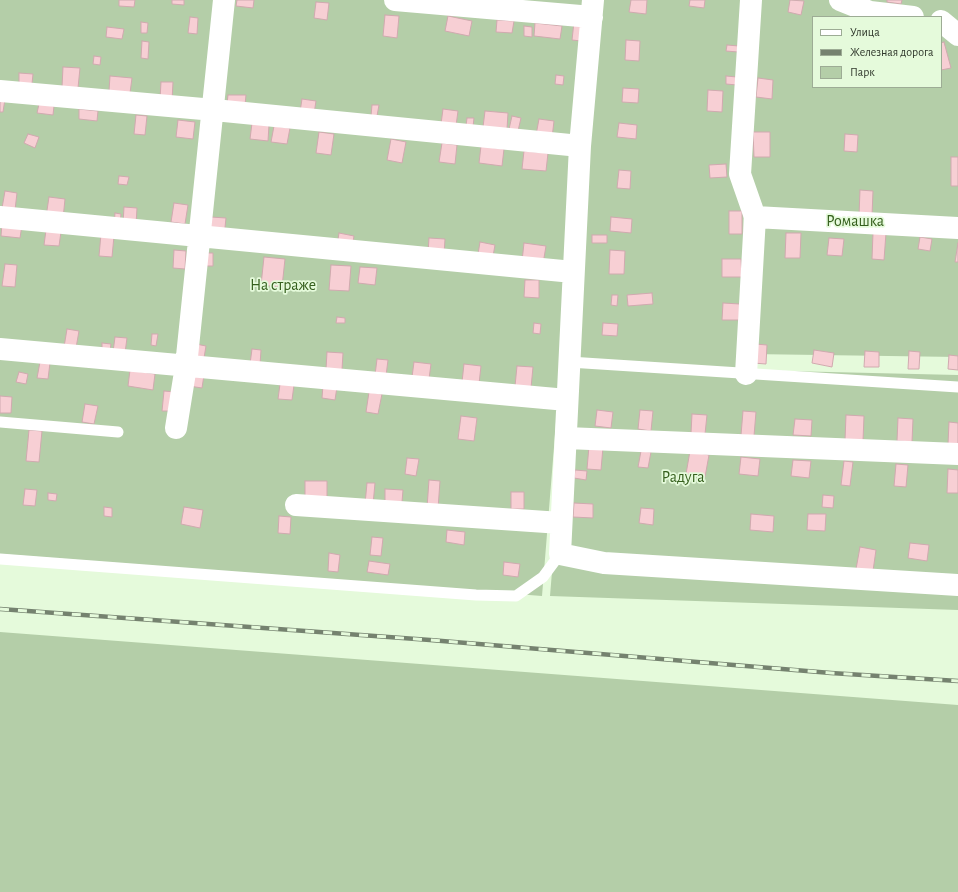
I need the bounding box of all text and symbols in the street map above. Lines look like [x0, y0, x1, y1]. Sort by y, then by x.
legend [812, 16, 942, 88]
text: Улица [850, 26, 880, 38]
text: Железная дорога [850, 46, 934, 58]
text: Парк [850, 66, 875, 78]
park label: Ромашка [826, 211, 884, 231]
park label: На страже [250, 275, 316, 295]
park label: Радуга [662, 467, 704, 487]

